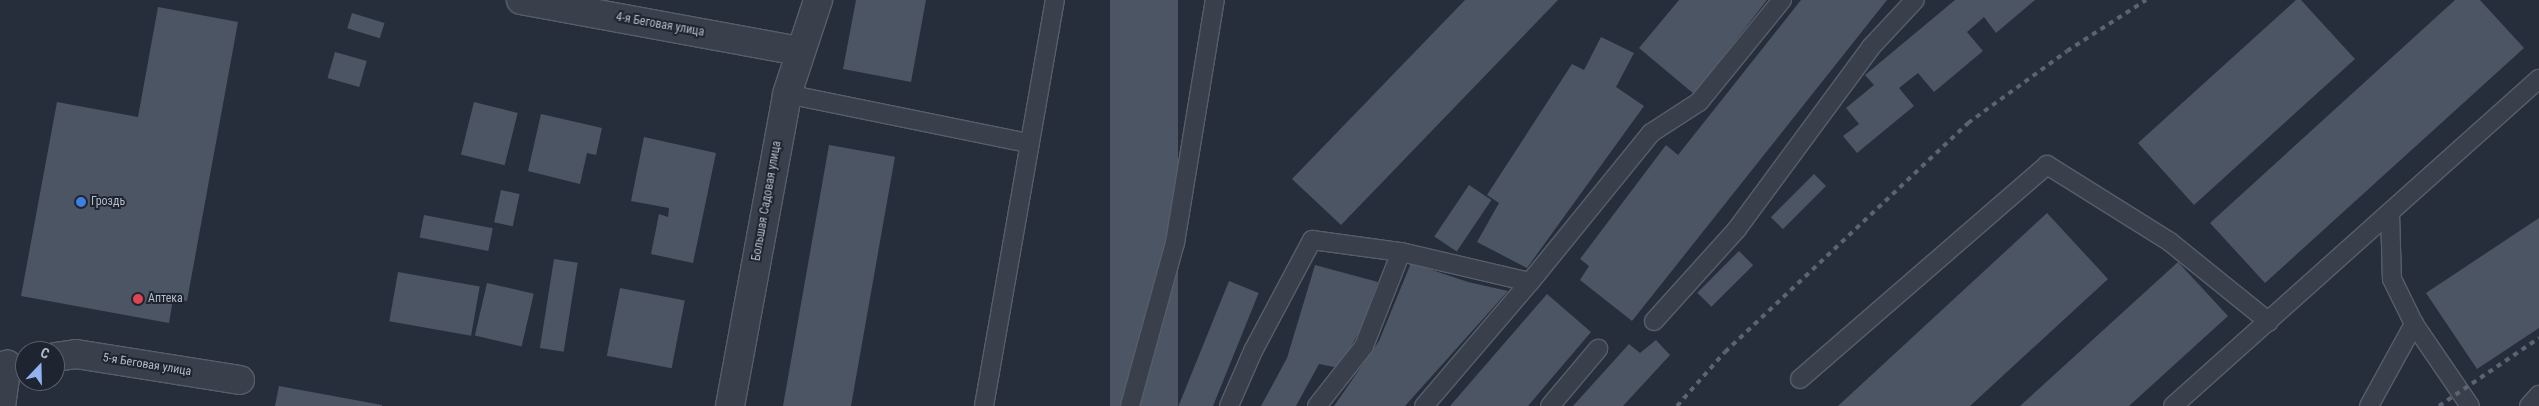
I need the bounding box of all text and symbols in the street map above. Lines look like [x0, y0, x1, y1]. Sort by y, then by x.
street label: 4-я Беговая улица [615, 10, 705, 40]
street label: Большая Садовая улица [749, 140, 785, 262]
place label: Гроздь [91, 195, 125, 209]
marker: Гроздь [75, 196, 87, 208]
place label: Аптека [148, 292, 183, 306]
marker: Аптека [132, 293, 144, 305]
north arrow [15, 341, 65, 391]
text: С [38, 344, 52, 362]
street label: 5-я Беговая улица [102, 351, 192, 379]

